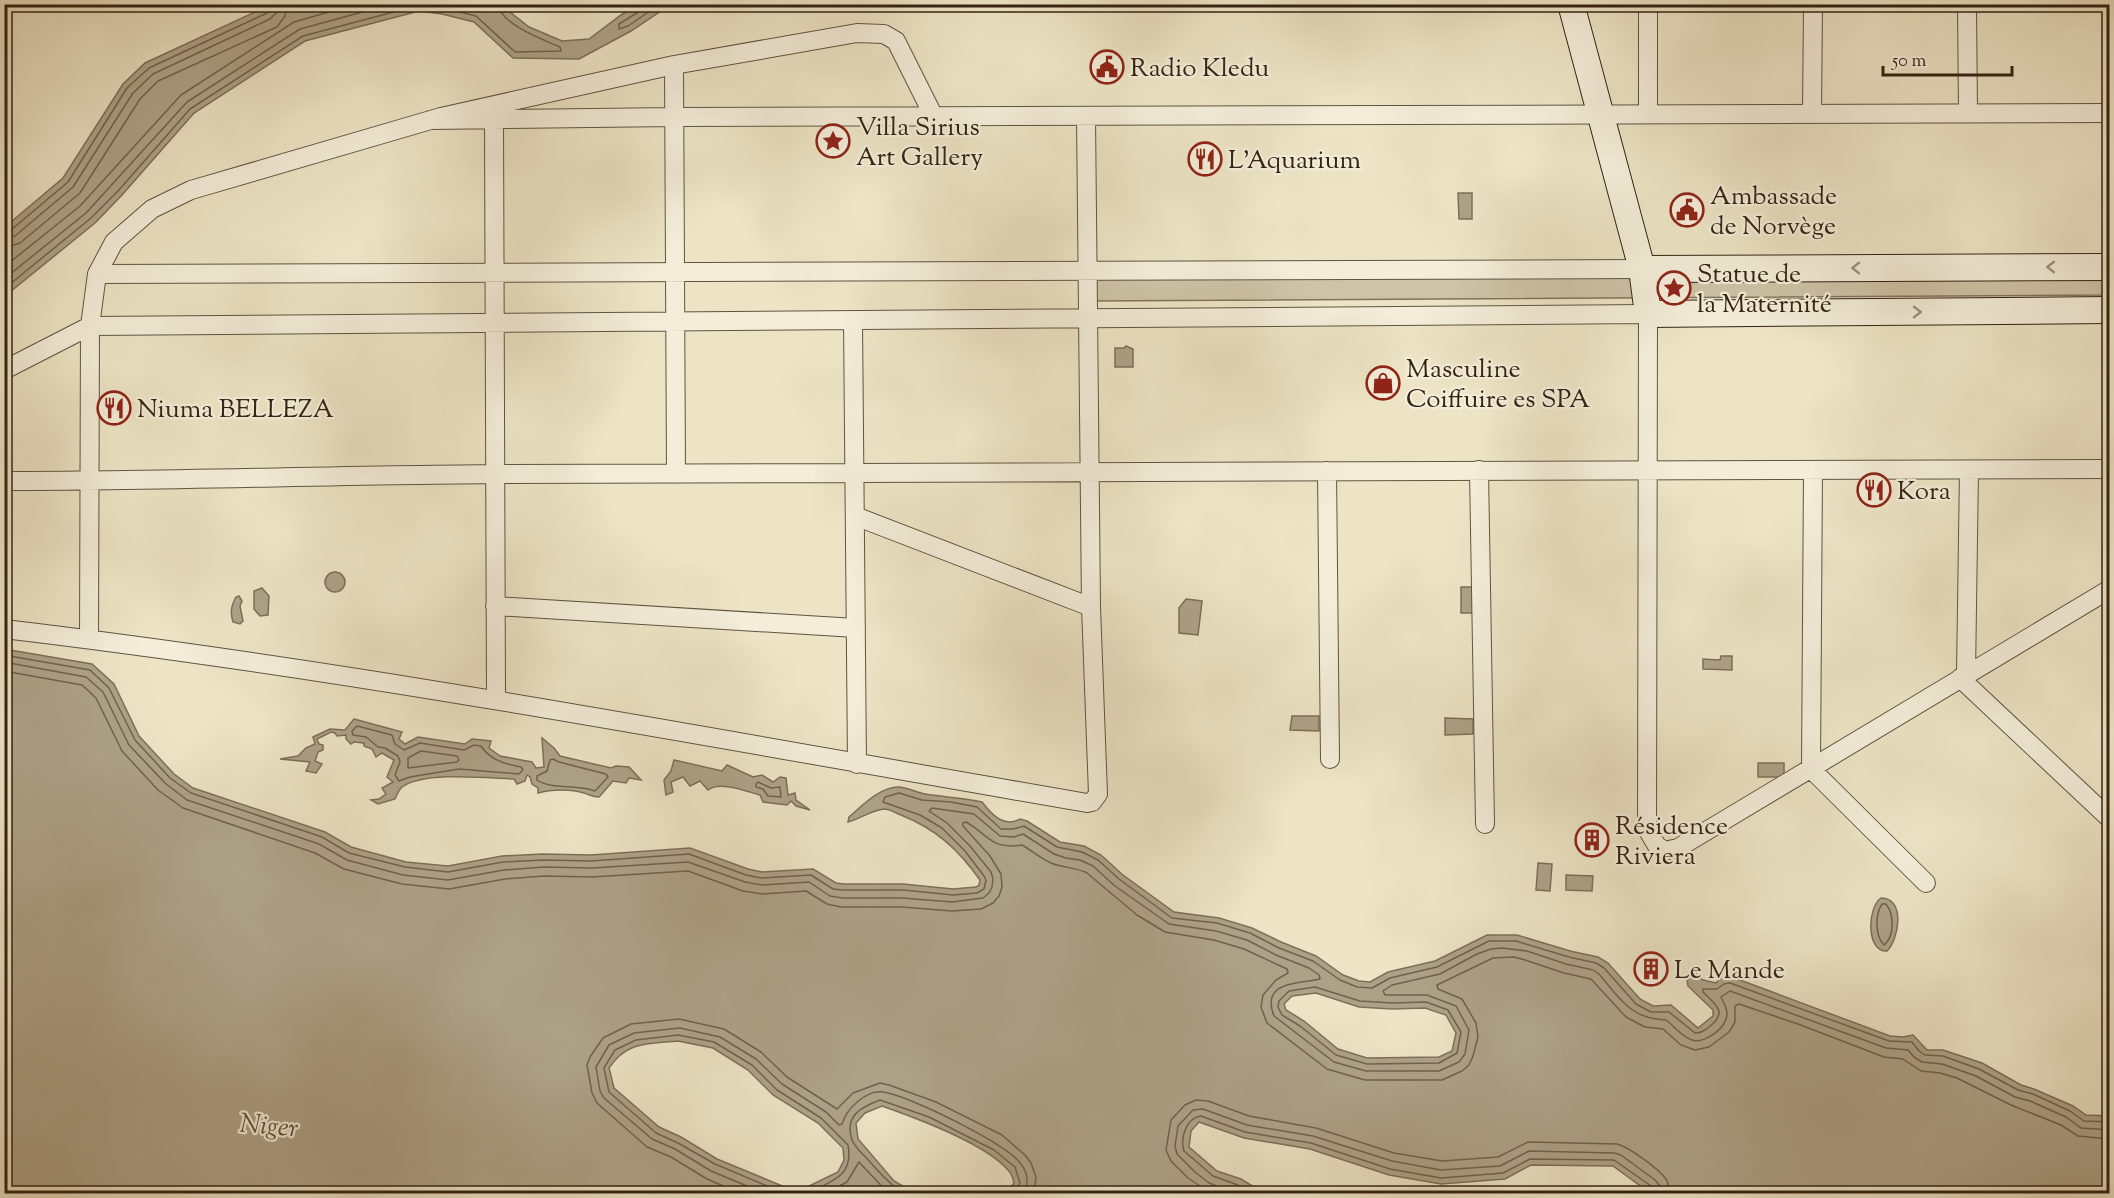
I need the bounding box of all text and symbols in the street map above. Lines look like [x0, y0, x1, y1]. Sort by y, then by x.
scale bar [1883, 39, 2012, 77]
public building icon: Radio Kledu [1089, 49, 1125, 85]
text: 50 m [1891, 49, 1927, 75]
place label: Radio Kledu [1130, 51, 1269, 88]
place label: Villa Sirius Art Gallery [856, 110, 983, 177]
place icon: Villa Sirius Art Gallery [815, 123, 851, 159]
restaurant icon: L'Aquarium [1187, 141, 1223, 177]
place label: L'Aquarium [1228, 143, 1361, 180]
place label: Ambassade de Norvège [1710, 179, 1837, 246]
public building icon: Ambassade de Norvège [1669, 192, 1705, 228]
place label: Statue de la Maternité [1697, 257, 1832, 324]
one-way arrow [2047, 261, 2056, 273]
one-way arrow [1852, 262, 1861, 274]
place icon: Statue de la Maternité [1656, 270, 1692, 306]
one-way arrow [1912, 306, 1921, 318]
place label: Masculine Coiffuire es SPA [1406, 352, 1590, 419]
shop icon: Masculine Coiffuire es SPA [1365, 365, 1401, 401]
restaurant icon: Niuma BELLEZA [96, 390, 132, 426]
place label: Niuma BELLEZA [137, 392, 334, 429]
restaurant icon: Kora [1856, 472, 1892, 508]
place label: Kora [1897, 474, 1951, 511]
place label: Résidence Riviera [1615, 809, 1728, 876]
building icon: Résidence Riviera [1574, 822, 1610, 858]
building icon: Le Mande [1633, 951, 1669, 987]
place label: Le Mande [1674, 953, 1785, 990]
water label: Niger [238, 1105, 300, 1150]

